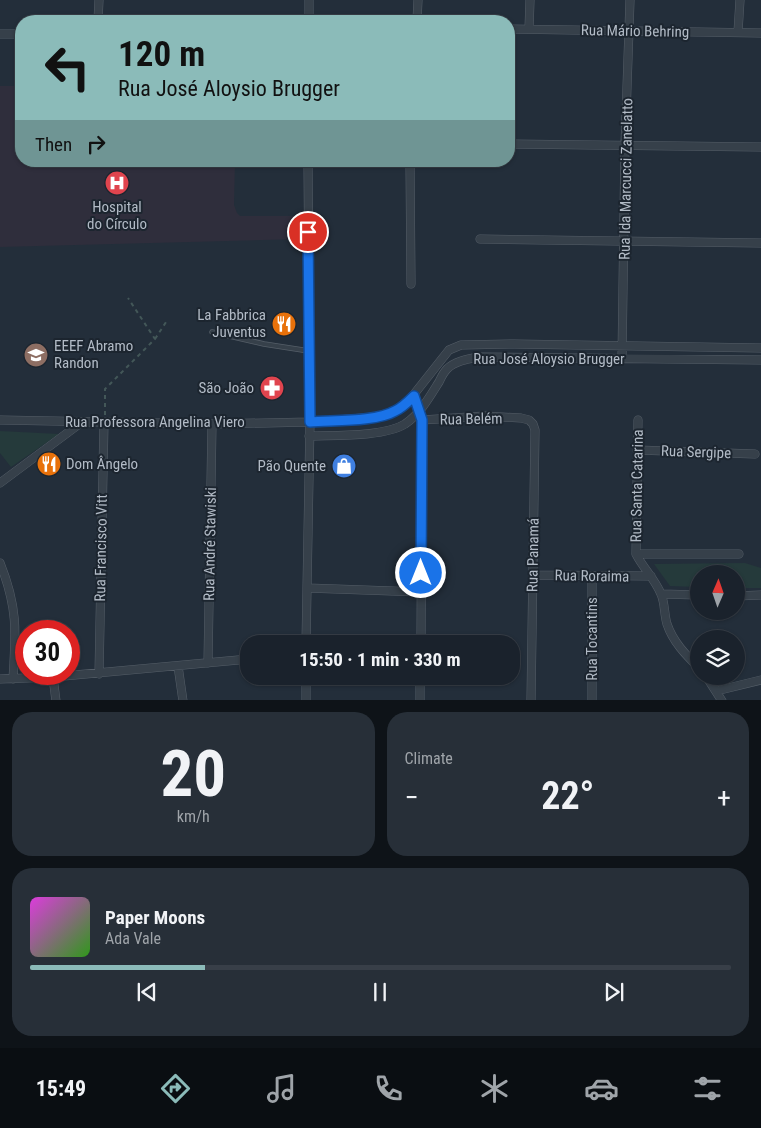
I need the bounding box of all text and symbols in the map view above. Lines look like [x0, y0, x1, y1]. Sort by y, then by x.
street label: Rua Mário Behring [581, 21, 689, 41]
text: 120 m [118, 34, 205, 75]
icon: left [35, 35, 100, 100]
text: Rua José Aloysio Brugger [118, 76, 340, 101]
street label: Rua Ida Marcucci Zanelatto [616, 98, 636, 260]
icon: right [82, 130, 110, 158]
text: Then [35, 133, 72, 156]
hospital icon: Hospital do Círculo [104, 170, 130, 196]
place label: Hospital do Círculo [87, 198, 147, 233]
pin [287, 211, 329, 253]
icon: arrive [294, 218, 322, 246]
place label: La Fabbrica Juventus [197, 306, 266, 341]
restaurant icon: La Fabbrica Juventus [271, 311, 297, 337]
place label: EEEF Abramo Randon [54, 337, 133, 372]
school or university icon: EEEF Abramo Randon [23, 342, 49, 368]
street label: Rua José Aloysio Brugger [473, 350, 625, 368]
pharmacy icon: São João [259, 375, 285, 401]
place label: São João [199, 379, 254, 397]
street label: Rua Belém [439, 409, 503, 429]
street label: Rua Professora Angelina Viero [65, 413, 245, 431]
street label: Rua Santa Catarina [627, 429, 647, 543]
street label: Rua Sergipe [661, 442, 731, 462]
restaurant icon: Dom Ângelo [36, 451, 62, 477]
shop icon: Pão Quente [331, 453, 357, 479]
place label: Dom Ângelo [66, 455, 138, 473]
place label: Pão Quente [258, 457, 326, 475]
street label: Rua André Stawiski [200, 487, 220, 601]
street label: Rua Francisco Vitt [91, 494, 111, 602]
street label: Rua Panamá [523, 518, 543, 592]
position arrow [394, 546, 446, 598]
north arrow [690, 565, 745, 620]
map controls [690, 565, 745, 685]
street label: Rua Roraima [554, 566, 630, 586]
street label: Rua Tocantins [583, 597, 601, 681]
speed limit sign: 30 [15, 620, 80, 685]
button: layers [690, 630, 745, 685]
text: 15:50 · 1 min · 330 m [299, 648, 461, 671]
text: 20 [160, 736, 226, 812]
text: Climate [405, 749, 453, 768]
text: 22° [541, 774, 594, 818]
text: − [405, 781, 419, 814]
text: + [717, 781, 731, 814]
text: km/h [177, 807, 210, 826]
text: Paper Moons [105, 906, 205, 929]
text: Ada Vale [105, 929, 161, 948]
icon: previous [133, 978, 161, 1006]
icon: pause [366, 978, 394, 1006]
icon: next [600, 978, 628, 1006]
icon: directions [158, 1071, 193, 1106]
icon: music [264, 1071, 299, 1106]
icon: phone [371, 1071, 406, 1106]
icon: climate [477, 1071, 512, 1106]
icon: car [584, 1071, 619, 1106]
icon: filters [690, 1071, 725, 1106]
text: 15:49 [36, 1076, 86, 1101]

